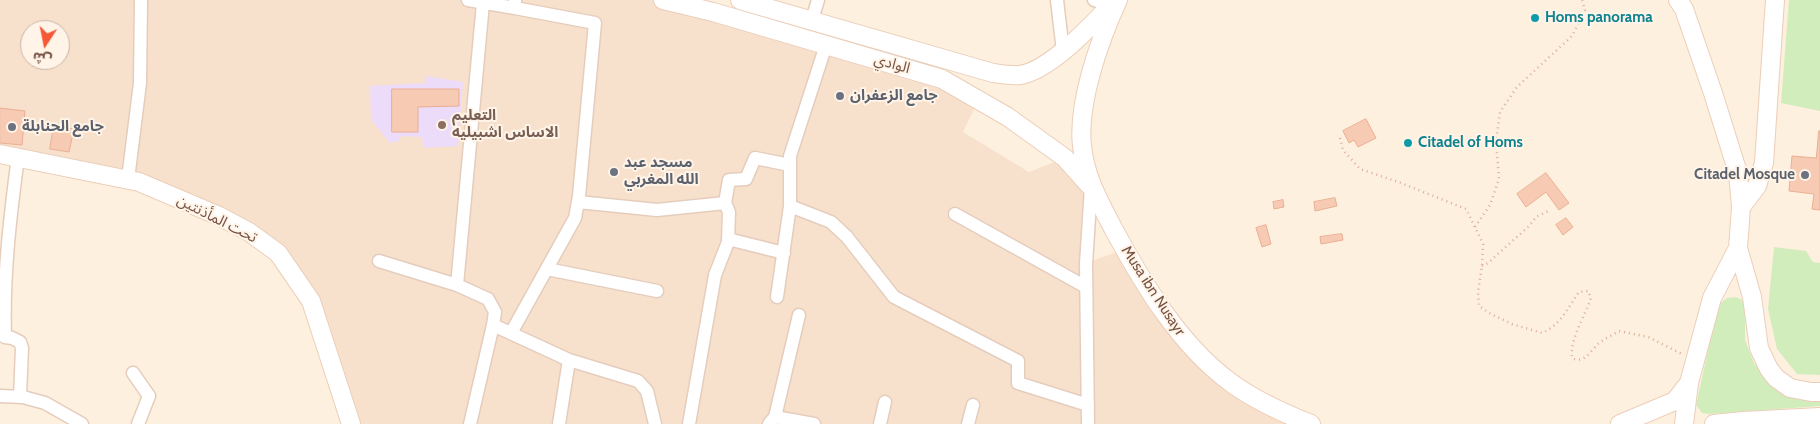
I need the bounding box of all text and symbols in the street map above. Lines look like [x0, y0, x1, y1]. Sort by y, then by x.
place label: Homs panorama [1545, 9, 1653, 27]
marker: Homs panorama [1529, 12, 1541, 24]
north arrow [20, 20, 70, 70]
text: ش [31, 48, 53, 69]
street label: الوادي [872, 50, 912, 78]
place label: جامع الزعفران [850, 87, 938, 105]
marker: جامع الزعفران [834, 90, 846, 102]
place label: التعلیم الاساس اشبیلیه [452, 107, 558, 142]
place label: جامع الحنابلة [22, 118, 104, 136]
marker: التعلیم الاساس اشبیلیه [436, 119, 448, 131]
marker: جامع الحنابلة [6, 121, 18, 133]
place label: Citadel of Homs [1418, 134, 1523, 152]
marker: Citadel of Homs [1402, 137, 1414, 149]
place label: مسجد عبد الله المغربي [624, 154, 699, 189]
marker: مسجد عبد الله المغربي [608, 166, 620, 178]
place label: Citadel Mosque [1694, 166, 1795, 184]
marker: Citadel Mosque [1799, 169, 1811, 181]
street label: تحت المأذنتين [174, 191, 260, 247]
street label: Musa ibn Nusayr [1117, 243, 1189, 339]

